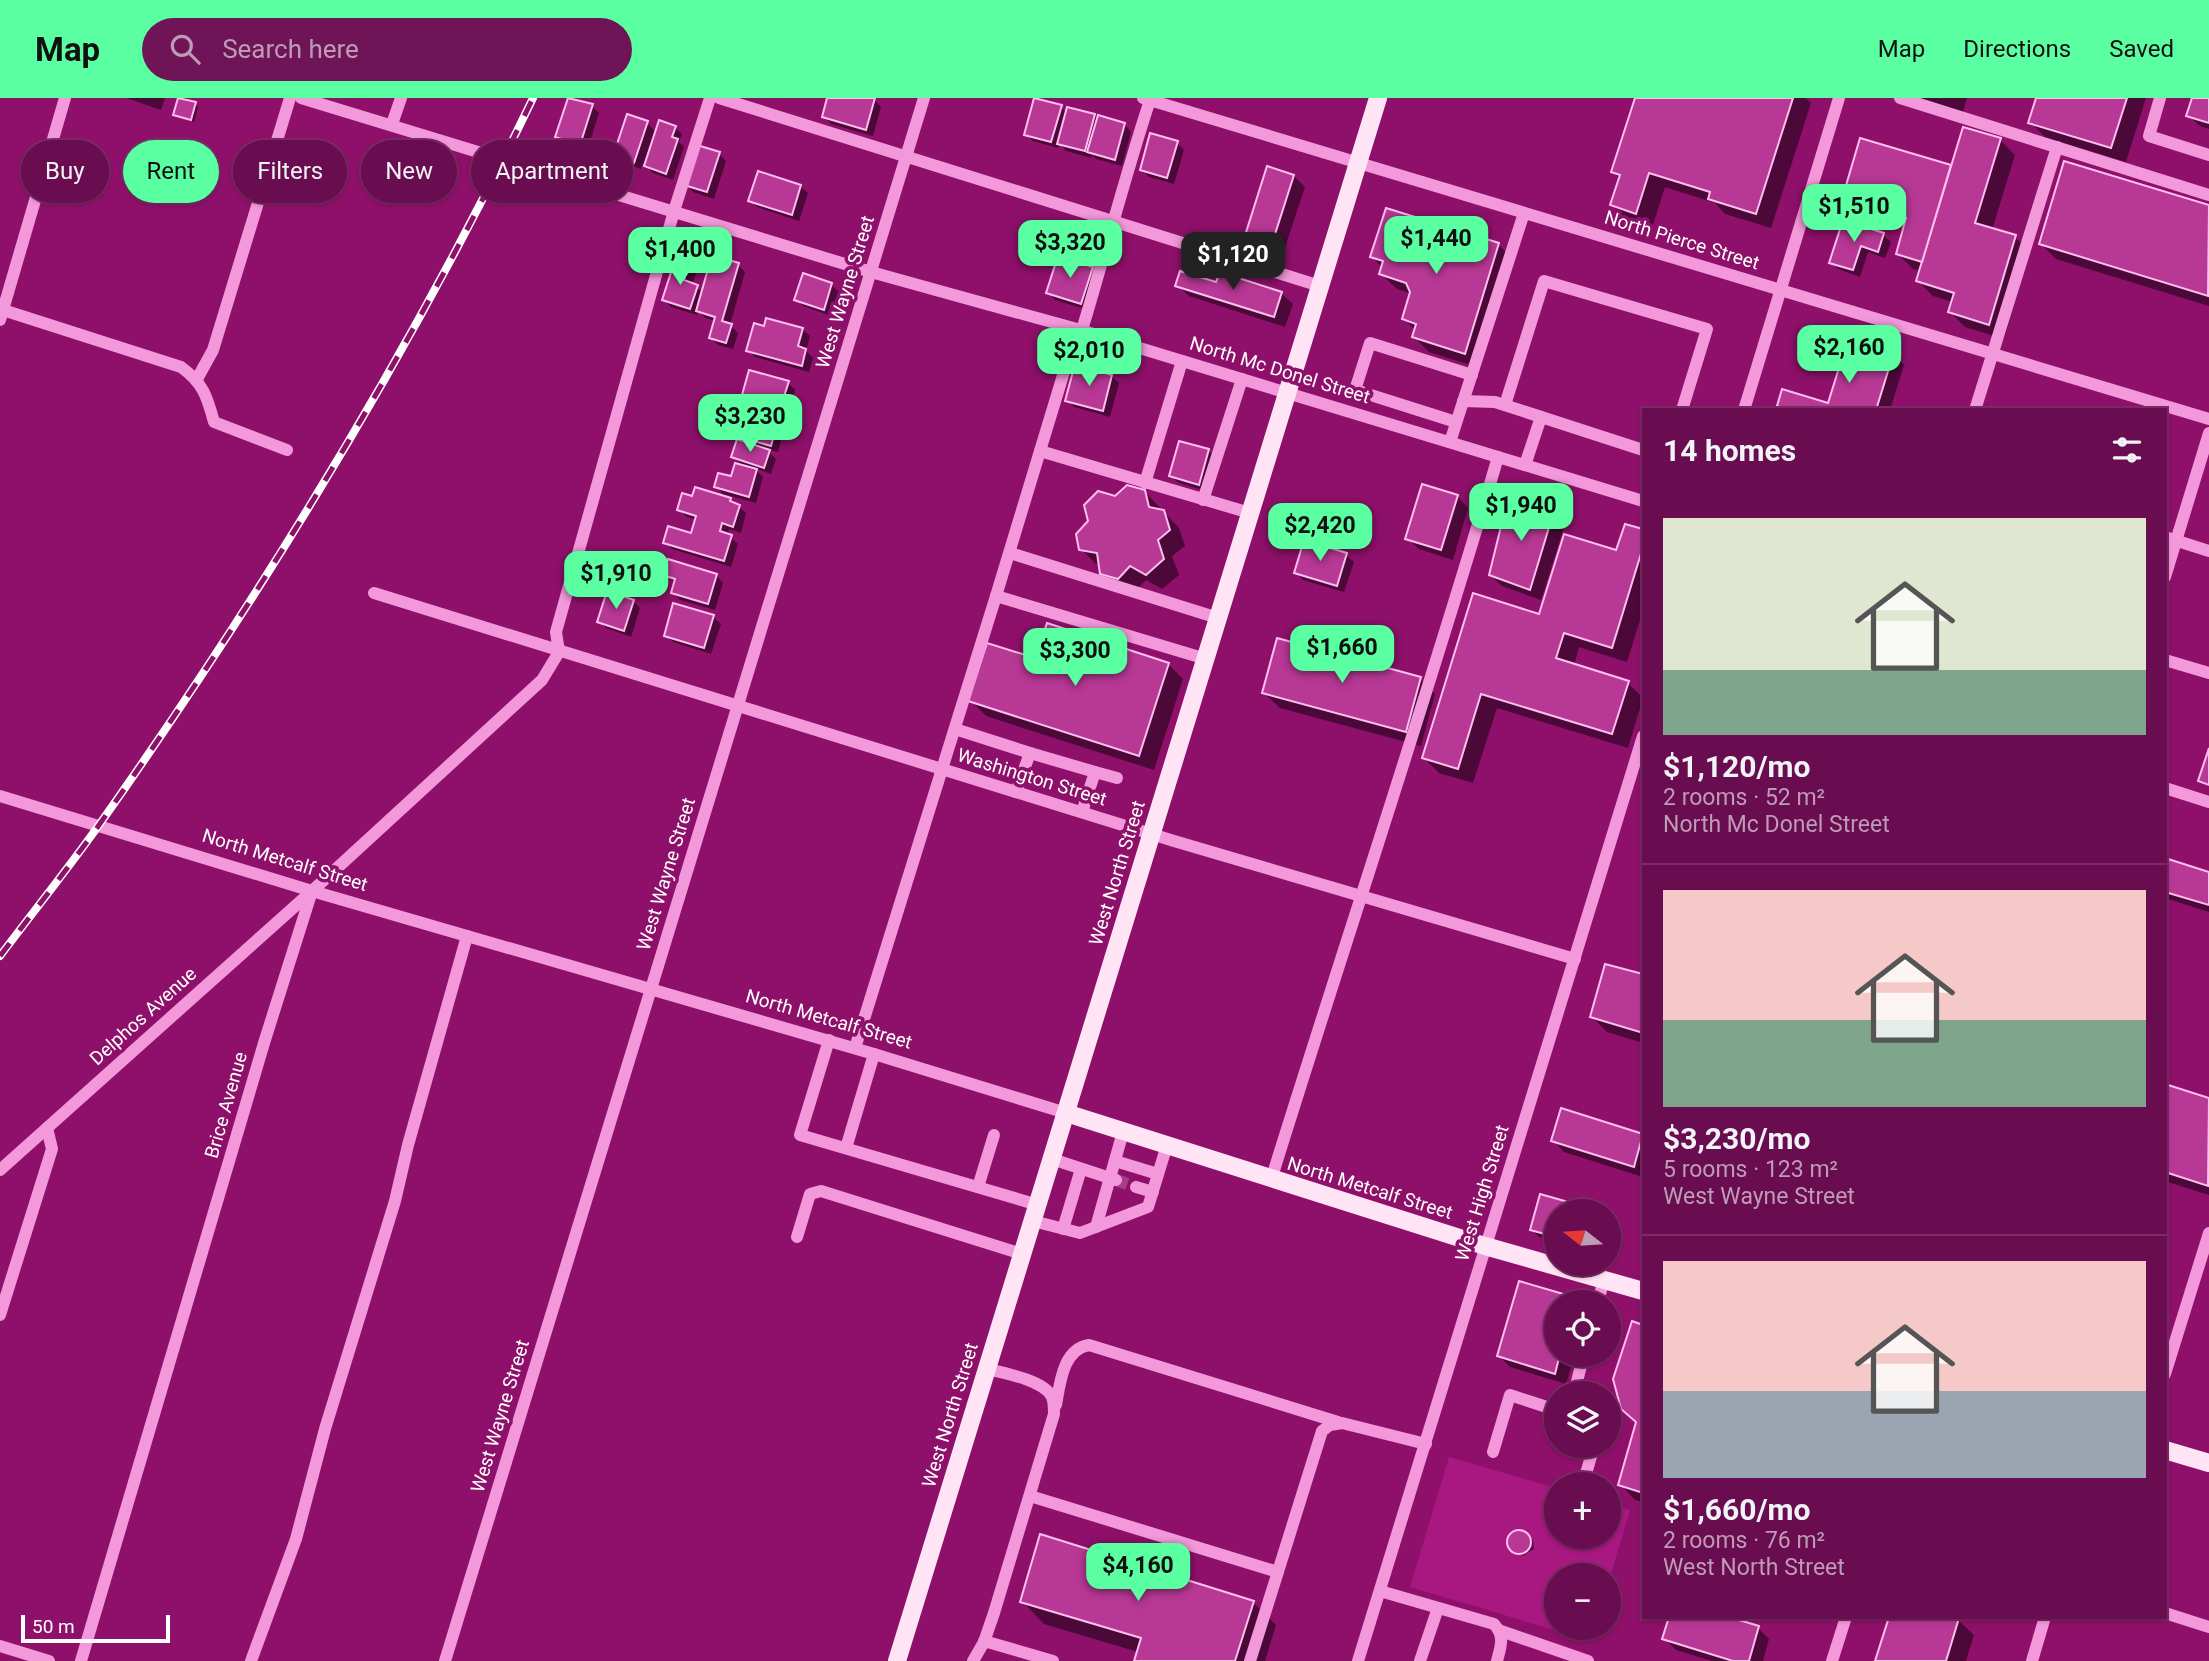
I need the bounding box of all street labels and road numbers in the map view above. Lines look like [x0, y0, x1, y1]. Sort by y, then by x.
street label: North Pierce Street [1602, 206, 1762, 274]
street label: West Wayne Street [811, 213, 879, 371]
street label: North Mc Donel Street [1187, 332, 1373, 408]
street label: Washington Street [954, 743, 1110, 811]
street label: West Wayne Street [632, 795, 700, 953]
street label: West North Street [1084, 798, 1150, 948]
street label: North Metcalf Street [199, 824, 371, 896]
street label: Delphos Avenue [85, 962, 201, 1070]
street label: North Metcalf Street [743, 984, 915, 1054]
street label: Brice Avenue [200, 1049, 252, 1161]
street label: West High Street [1450, 1122, 1514, 1264]
street label: North Metcalf Street [1284, 1152, 1456, 1224]
street label: West Wayne Street [466, 1337, 534, 1495]
street label: West North Street [917, 1340, 983, 1490]

